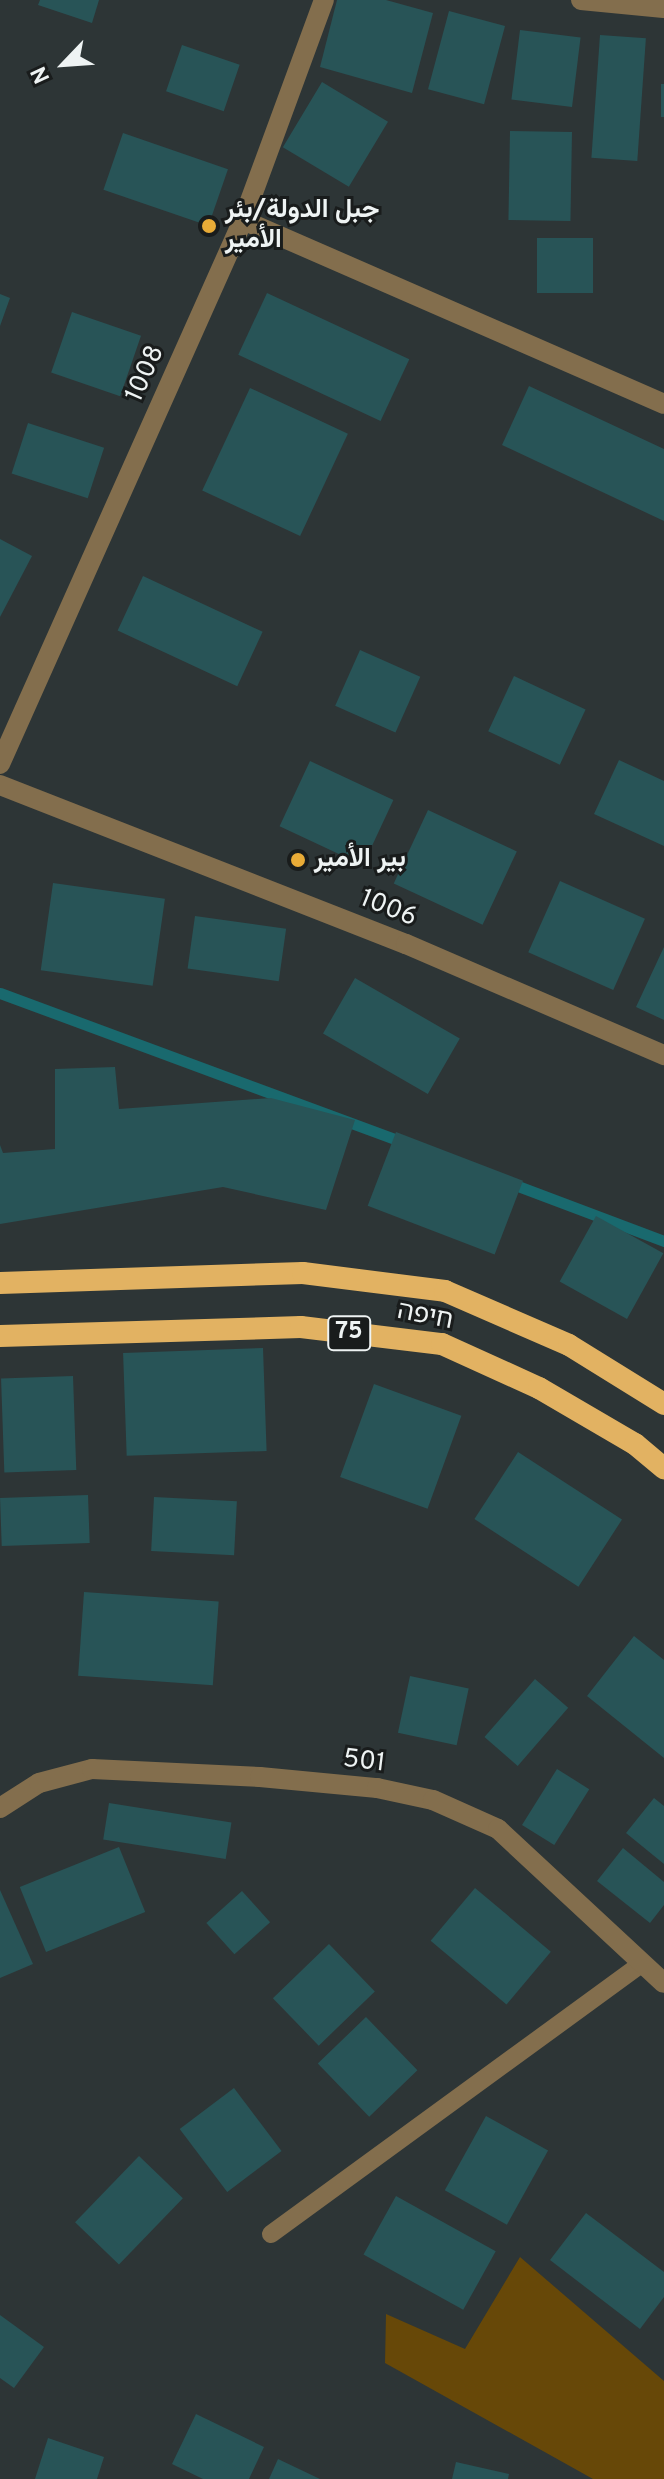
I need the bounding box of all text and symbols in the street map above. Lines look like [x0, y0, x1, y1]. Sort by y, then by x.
north arrow [24, 24, 104, 104]
text: N [26, 61, 57, 87]
place label: جبل الدولة/بئر الأمير [225, 195, 379, 256]
marker: جبل الدولة/بئر الأمير [200, 217, 218, 235]
street label: 1008 [120, 341, 172, 407]
place label: بير الأمير [314, 844, 406, 876]
marker: بير الأمير [289, 851, 307, 869]
street label: 1006 [355, 884, 421, 934]
street label: חיפה [394, 1296, 456, 1338]
road number: 75 [327, 1313, 371, 1353]
street label: 501 [341, 1744, 387, 1780]

